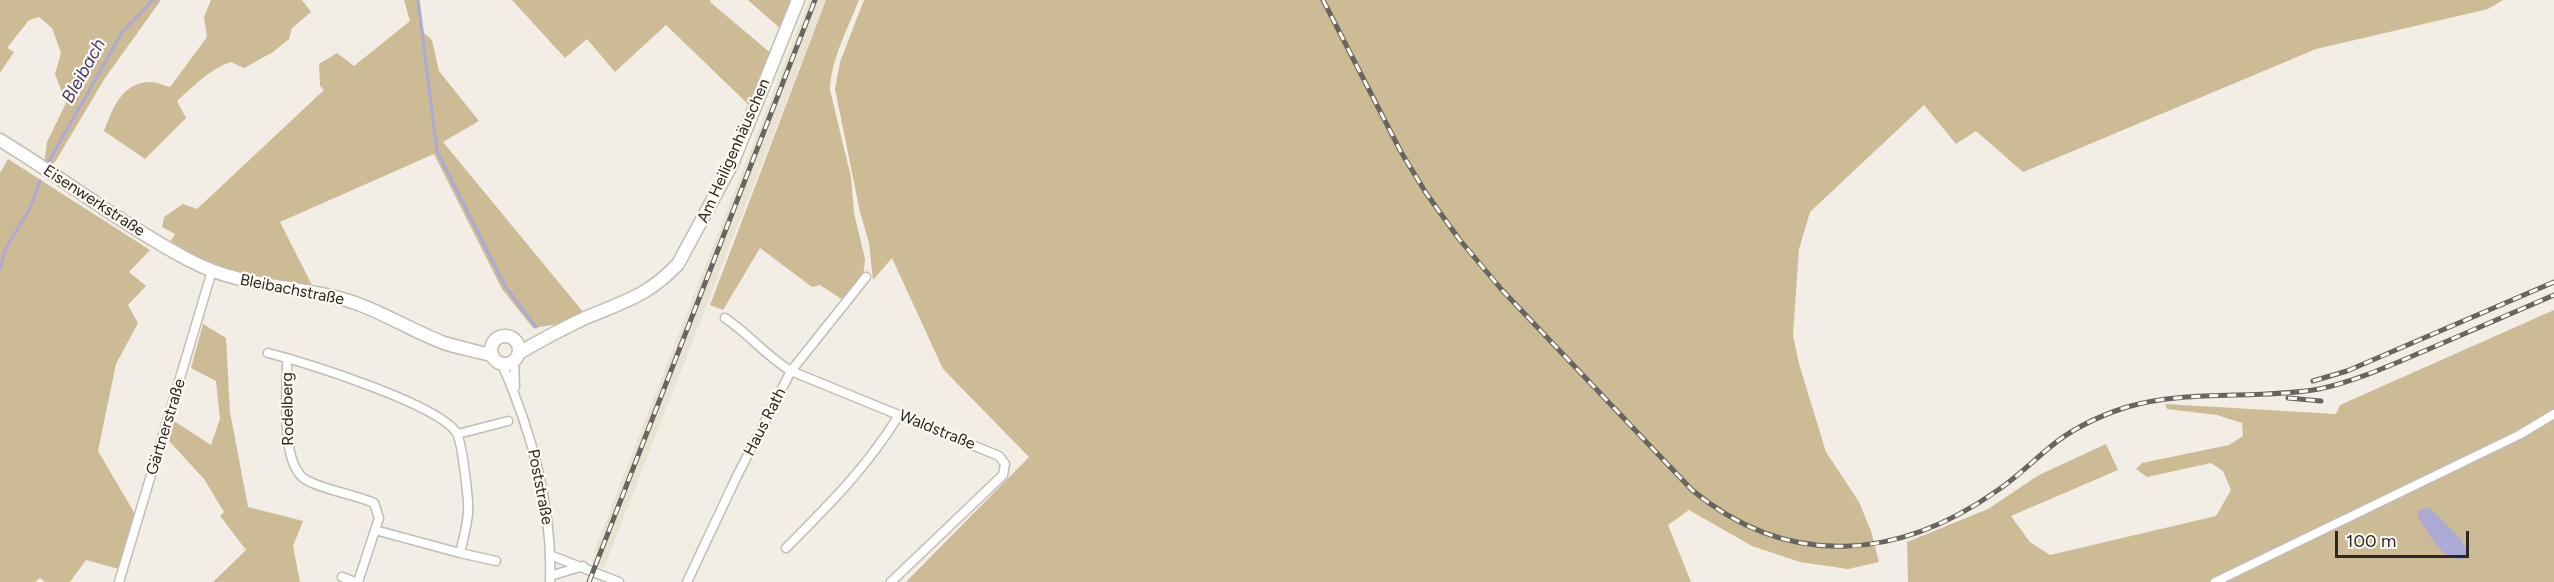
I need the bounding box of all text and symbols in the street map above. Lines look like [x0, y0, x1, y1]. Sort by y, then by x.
water label: Bleibach [58, 35, 110, 107]
street label: Am Heiligenhäuschen [694, 76, 774, 226]
street label: Eisenwerkstraße [40, 161, 148, 241]
street label: Bleibachstraße [238, 270, 346, 310]
street label: Rodelberg [278, 372, 298, 446]
street label: Gärtnerstraße [142, 377, 190, 477]
street label: Haus Rath [740, 385, 790, 459]
street label: Waldstraße [896, 406, 978, 454]
street label: Poststraße [523, 448, 557, 526]
scale bar [2338, 519, 2472, 557]
text: 100 m [2346, 530, 2396, 552]

